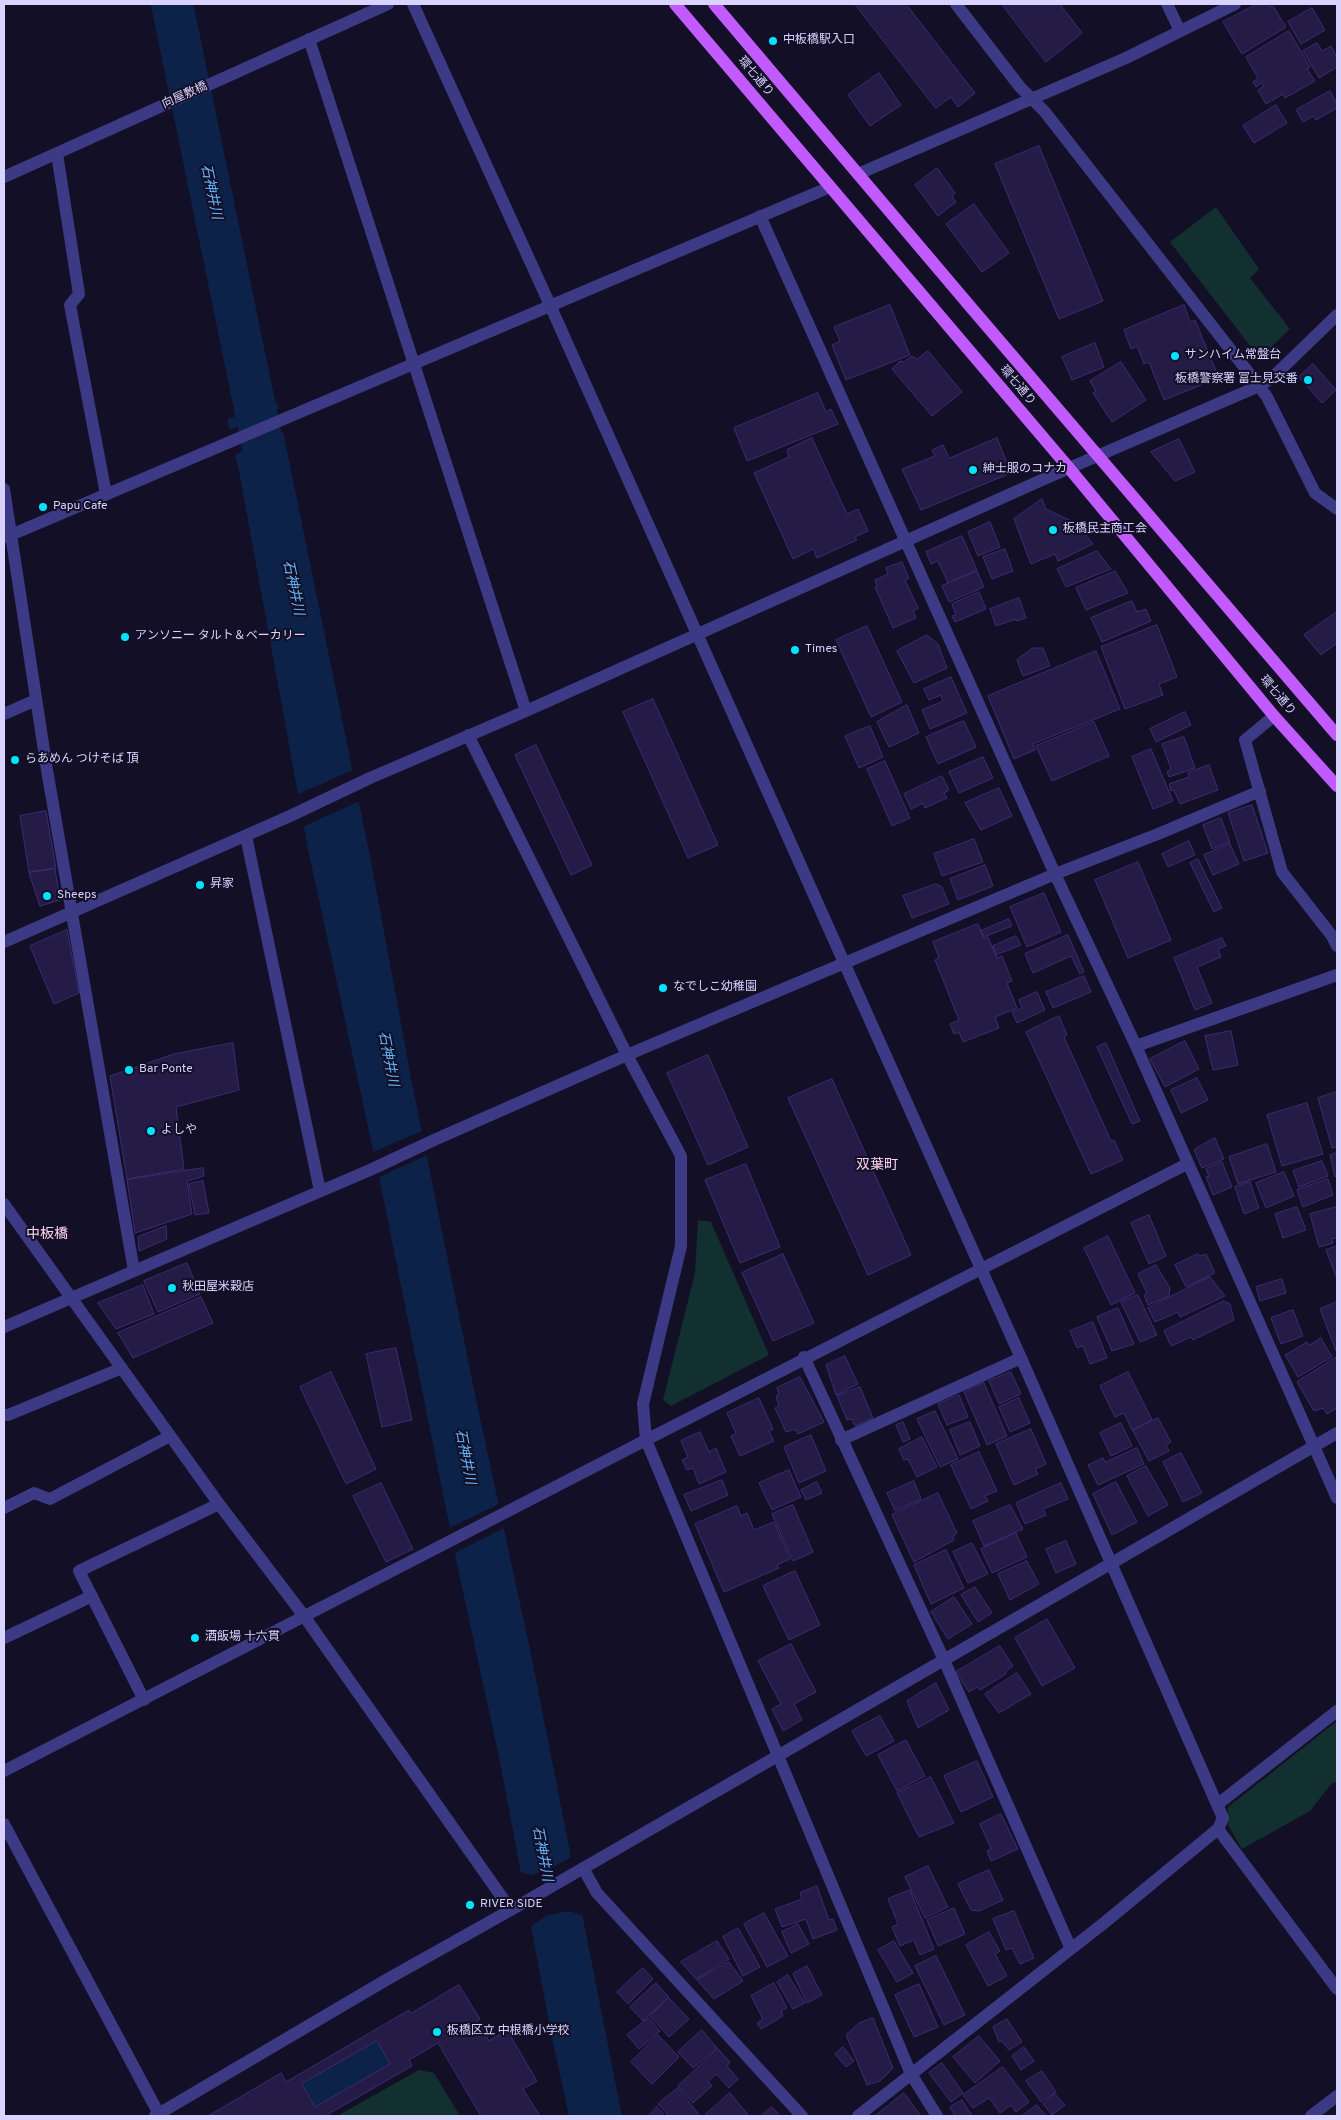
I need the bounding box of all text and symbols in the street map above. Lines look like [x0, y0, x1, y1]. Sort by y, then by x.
place label: 中板橋駅入口 [783, 34, 855, 48]
marker: 中板橋駅入口 [767, 35, 779, 47]
street label: 環七通り [734, 54, 776, 100]
street label: 向屋敷橋 [160, 80, 210, 112]
water label: 石神井川 [196, 163, 224, 221]
place label: サンハイム常盤台 [1185, 349, 1281, 363]
marker: サンハイム常盤台 [1169, 350, 1181, 362]
street label: 環七通り [996, 363, 1038, 409]
place label: 板橋警察署 富士見交番 [1175, 373, 1298, 387]
marker: 板橋警察署 富士見交番 [1302, 374, 1314, 386]
place label: 紳士服のコナカ [983, 463, 1067, 477]
marker: 紳士服のコナカ [967, 464, 979, 476]
place label: Papu Cafe [53, 500, 107, 514]
marker: Papu Cafe [37, 501, 49, 513]
place label: 板橋民主商工会 [1063, 523, 1147, 537]
marker: 板橋民主商工会 [1047, 524, 1059, 536]
water label: 石神井川 [278, 559, 306, 617]
place label: アンソニー タルト＆ベーカリー [135, 630, 306, 644]
marker: アンソニー タルト＆ベーカリー [119, 631, 131, 643]
place label: Times [805, 643, 837, 657]
marker: Times [789, 644, 801, 656]
street label: 環七通り [1256, 673, 1298, 719]
place label: らあめん つけそば 頂 [25, 753, 139, 767]
marker: らあめん つけそば 頂 [9, 754, 21, 766]
place label: 昇家 [210, 878, 234, 892]
marker: 昇家 [194, 879, 206, 891]
place label: Sheeps [57, 889, 97, 903]
marker: Sheeps [41, 890, 53, 902]
place label: なでしこ幼稚園 [673, 981, 757, 995]
marker: なでしこ幼稚園 [657, 982, 669, 994]
water label: 石神井川 [373, 1030, 401, 1088]
place label: Bar Ponte [139, 1063, 193, 1077]
marker: Bar Ponte [123, 1064, 135, 1076]
place label: よしや [161, 1124, 197, 1138]
marker: よしや [145, 1125, 157, 1137]
district label: 双葉町 [856, 1158, 898, 1174]
district label: 中板橋 [26, 1227, 68, 1243]
place label: 秋田屋米穀店 [182, 1281, 254, 1295]
marker: 秋田屋米穀店 [166, 1282, 178, 1294]
water label: 石神井川 [450, 1428, 478, 1486]
place label: 酒飯場 十六貫 [205, 1631, 280, 1645]
marker: 酒飯場 十六貫 [189, 1632, 201, 1644]
water label: 石神井川 [527, 1825, 555, 1883]
place label: RIVER SIDE [480, 1898, 543, 1912]
marker: RIVER SIDE [464, 1899, 476, 1911]
place label: 板橋区立 中根橋小学校 [447, 2025, 570, 2039]
marker: 板橋区立 中根橋小学校 [431, 2026, 443, 2038]

